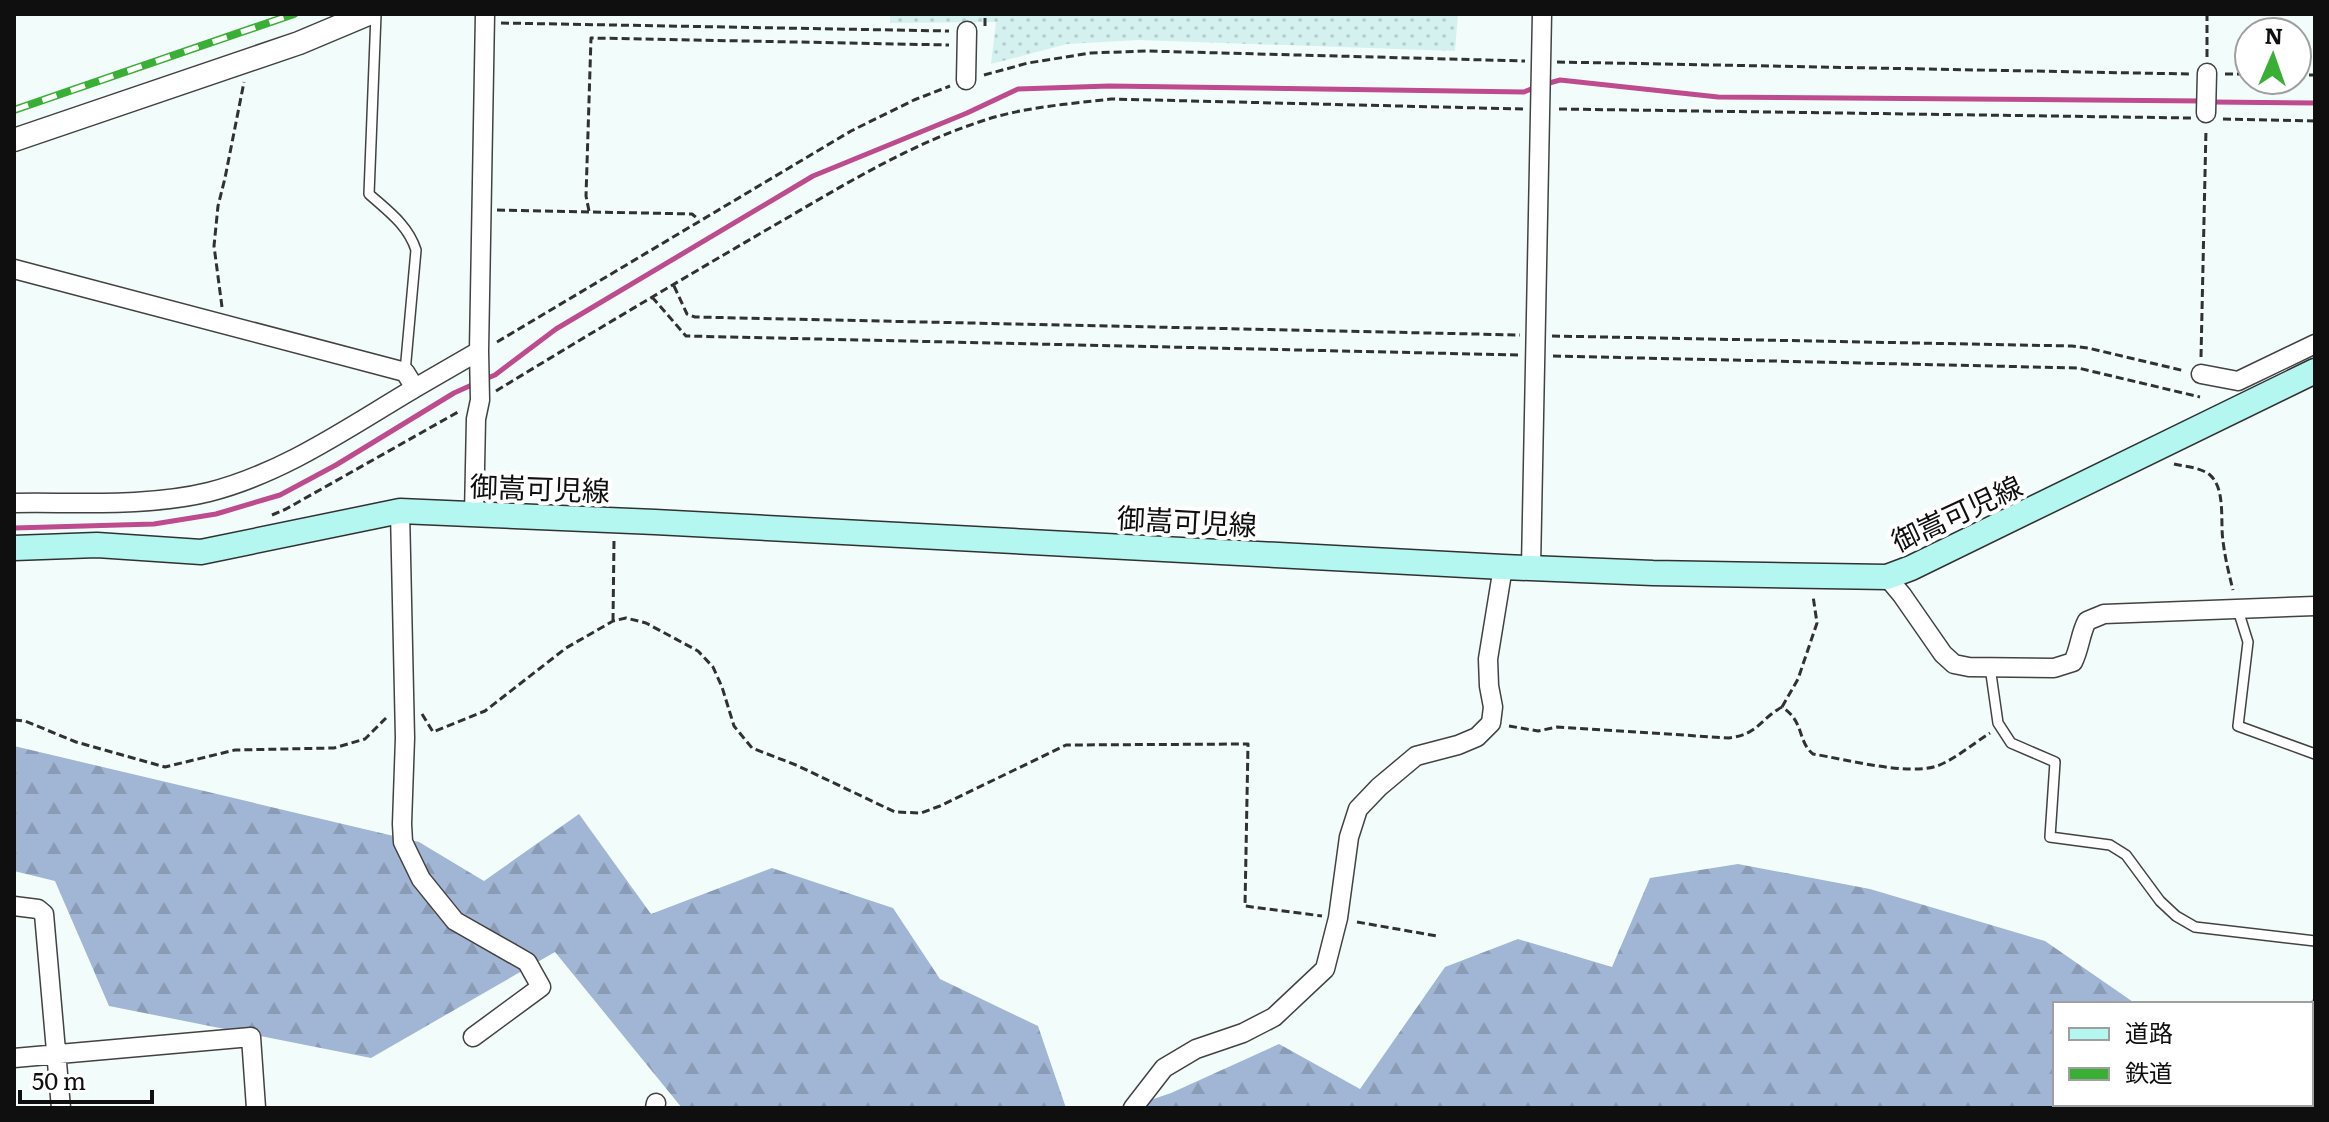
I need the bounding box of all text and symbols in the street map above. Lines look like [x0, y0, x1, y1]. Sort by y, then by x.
north arrow [2233, 16, 2313, 96]
text: N [2264, 18, 2284, 51]
street label: 御嵩可児線 [1884, 463, 2028, 561]
street label: 御嵩可児線 [469, 464, 611, 510]
street label: 御嵩可児線 [1116, 495, 1258, 545]
legend [2053, 1002, 2313, 1106]
text: 道路 [2125, 1014, 2173, 1049]
scale bar [20, 1054, 152, 1104]
text: 鉄道 [2125, 1054, 2173, 1089]
text: 50 m [32, 1062, 86, 1097]

